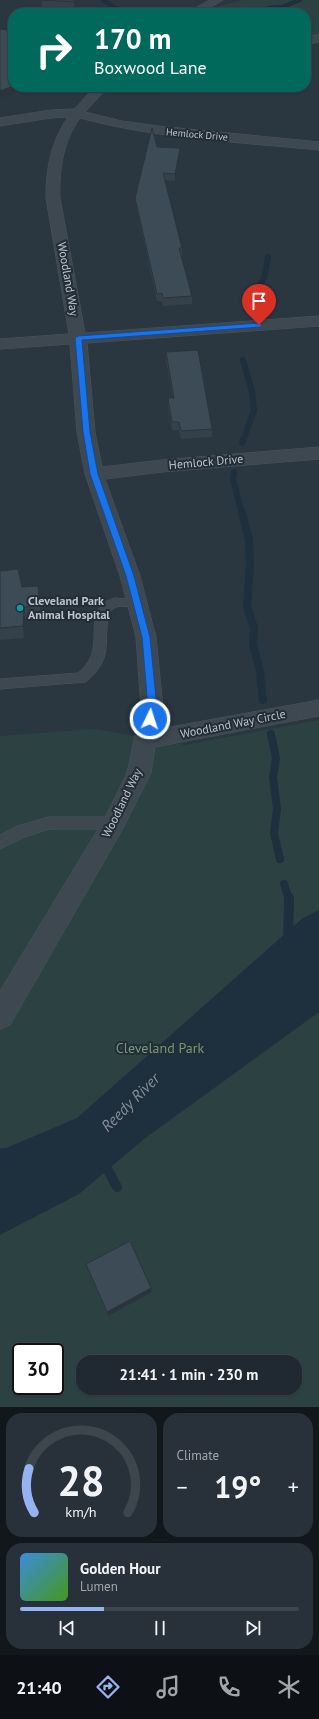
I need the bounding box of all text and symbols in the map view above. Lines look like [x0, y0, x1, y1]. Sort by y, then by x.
text: 170 m [94, 20, 171, 57]
icon: right [28, 24, 80, 76]
text: Boxwood Lane [94, 56, 207, 79]
street label: Hemlock Drive [165, 125, 229, 144]
street label: Woodland Way [55, 241, 82, 318]
pin [242, 284, 276, 325]
icon: arrive [248, 290, 270, 312]
street label: Hemlock Drive [168, 451, 244, 472]
place label: Cleveland Park Animal Hospital [28, 593, 110, 622]
marker: Cleveland Park Animal Hospital [15, 603, 25, 613]
position arrow [129, 698, 171, 740]
street label: Woodland Way Circle [179, 706, 287, 741]
street label: Woodland Way [98, 765, 145, 840]
park label: Cleveland Park [116, 1039, 204, 1057]
water label: Reedy River [97, 1067, 165, 1135]
speed limit sign: 30 [12, 1343, 64, 1395]
text: 21:41 · 1 min · 230 m [120, 1365, 258, 1384]
text: Climate [177, 1447, 219, 1464]
text: 28 [58, 1454, 105, 1507]
text: 19° [214, 1467, 261, 1506]
text: − [177, 1473, 188, 1501]
text: + [288, 1473, 299, 1501]
text: km/h [66, 1502, 97, 1521]
text: Golden Hour [80, 1559, 160, 1578]
text: Lumen [80, 1578, 118, 1595]
icon: previous [56, 1617, 78, 1639]
icon: pause [149, 1617, 171, 1639]
icon: next [242, 1617, 264, 1639]
icon: directions [94, 1673, 122, 1701]
icon: music [154, 1673, 182, 1701]
icon: phone [215, 1673, 243, 1701]
icon: climate [275, 1673, 303, 1701]
text: 21:40 [16, 1676, 62, 1699]

